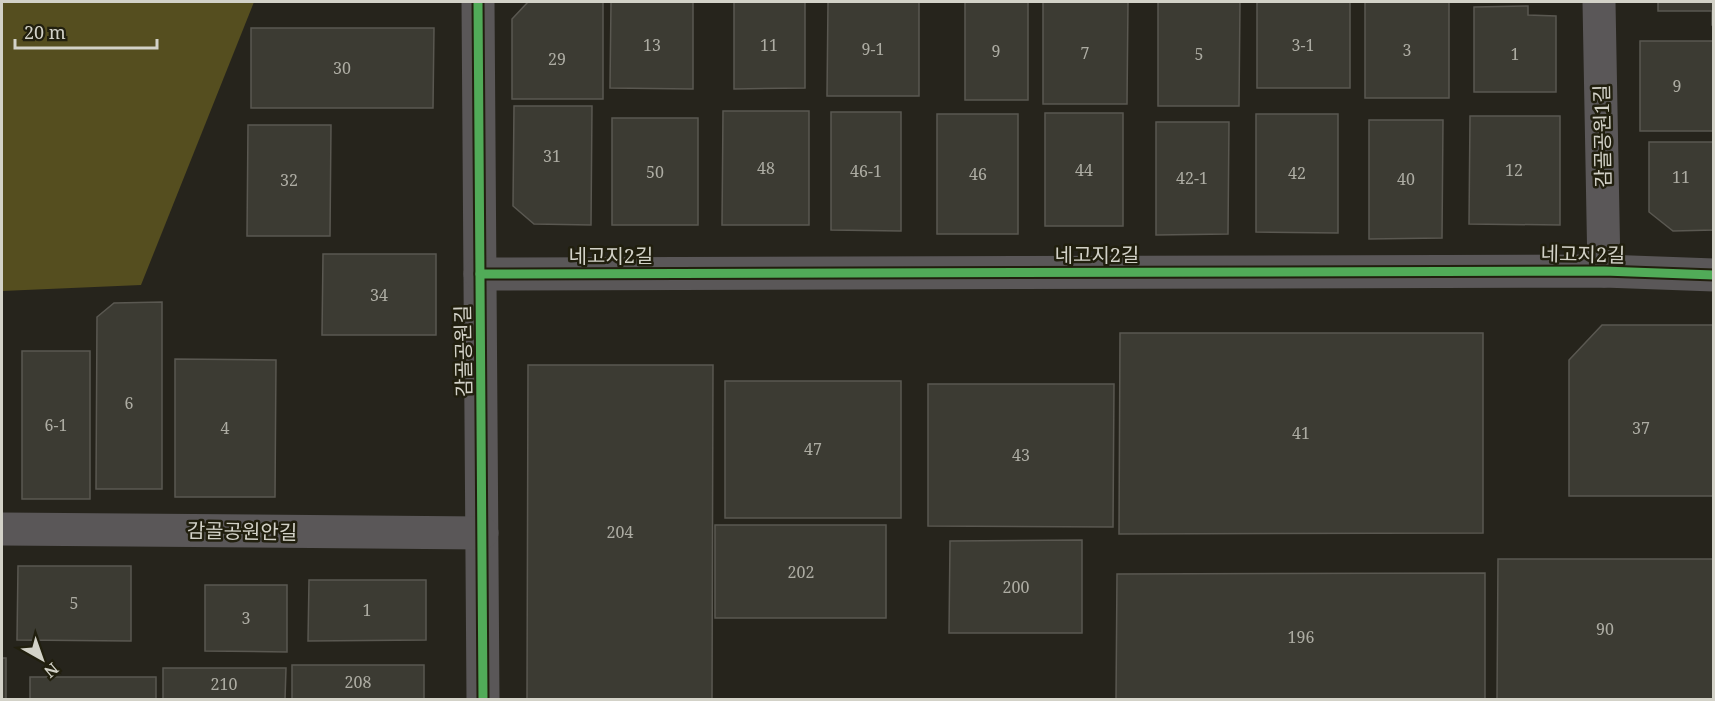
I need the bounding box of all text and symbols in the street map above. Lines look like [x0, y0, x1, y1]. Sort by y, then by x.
scale bar [15, 12, 158, 50]
text: 20 m [24, 20, 66, 44]
house number: 13 [643, 34, 661, 56]
house number: 11 [760, 34, 778, 56]
house number: 3-1 [1292, 34, 1314, 56]
house number: 9-1 [862, 38, 884, 60]
house number: 3 [1403, 39, 1412, 61]
house number: 9 [992, 40, 1000, 62]
house number: 7 [1081, 42, 1090, 64]
house number: 5 [1195, 43, 1203, 65]
house number: 1 [1511, 43, 1519, 65]
house number: 29 [548, 48, 566, 70]
house number: 30 [333, 57, 351, 79]
house number: 9 [1673, 75, 1681, 97]
street label: 감골공원1길 [1588, 84, 1616, 188]
house number: 31 [543, 145, 561, 167]
house number: 48 [757, 157, 775, 179]
house number: 44 [1075, 159, 1093, 181]
house number: 12 [1505, 159, 1523, 181]
house number: 46-1 [850, 160, 882, 182]
house number: 50 [646, 161, 664, 183]
house number: 42 [1288, 162, 1306, 184]
house number: 46 [969, 163, 987, 185]
house number: 11 [1672, 166, 1690, 188]
house number: 42-1 [1176, 167, 1208, 189]
house number: 40 [1397, 168, 1415, 190]
house number: 32 [280, 169, 298, 191]
street label: 네고지2길 [1540, 240, 1626, 268]
street label: 네고지2길 [1055, 241, 1139, 268]
street label: 네고지2길 [569, 242, 653, 269]
house number: 34 [370, 284, 388, 306]
street label: 감골공원길 [449, 305, 477, 397]
house number: 6 [125, 392, 134, 414]
house number: 6-1 [45, 414, 67, 436]
house number: 4 [221, 417, 230, 439]
house number: 37 [1632, 417, 1650, 439]
house number: 41 [1292, 422, 1310, 444]
house number: 47 [804, 438, 822, 460]
house number: 43 [1012, 444, 1030, 466]
street label: 감골공원안길 [187, 517, 297, 545]
house number: 204 [607, 521, 633, 543]
house number: 202 [788, 561, 814, 583]
house number: 200 [1003, 576, 1029, 598]
house number: 5 [70, 592, 78, 614]
house number: 1 [363, 599, 371, 621]
house number: 3 [242, 607, 251, 629]
house number: 90 [1596, 618, 1614, 640]
house number: 196 [1288, 626, 1314, 648]
north arrow [12, 629, 72, 689]
text: N [39, 658, 64, 683]
house number: 208 [345, 671, 371, 693]
house number: 210 [211, 673, 237, 695]

